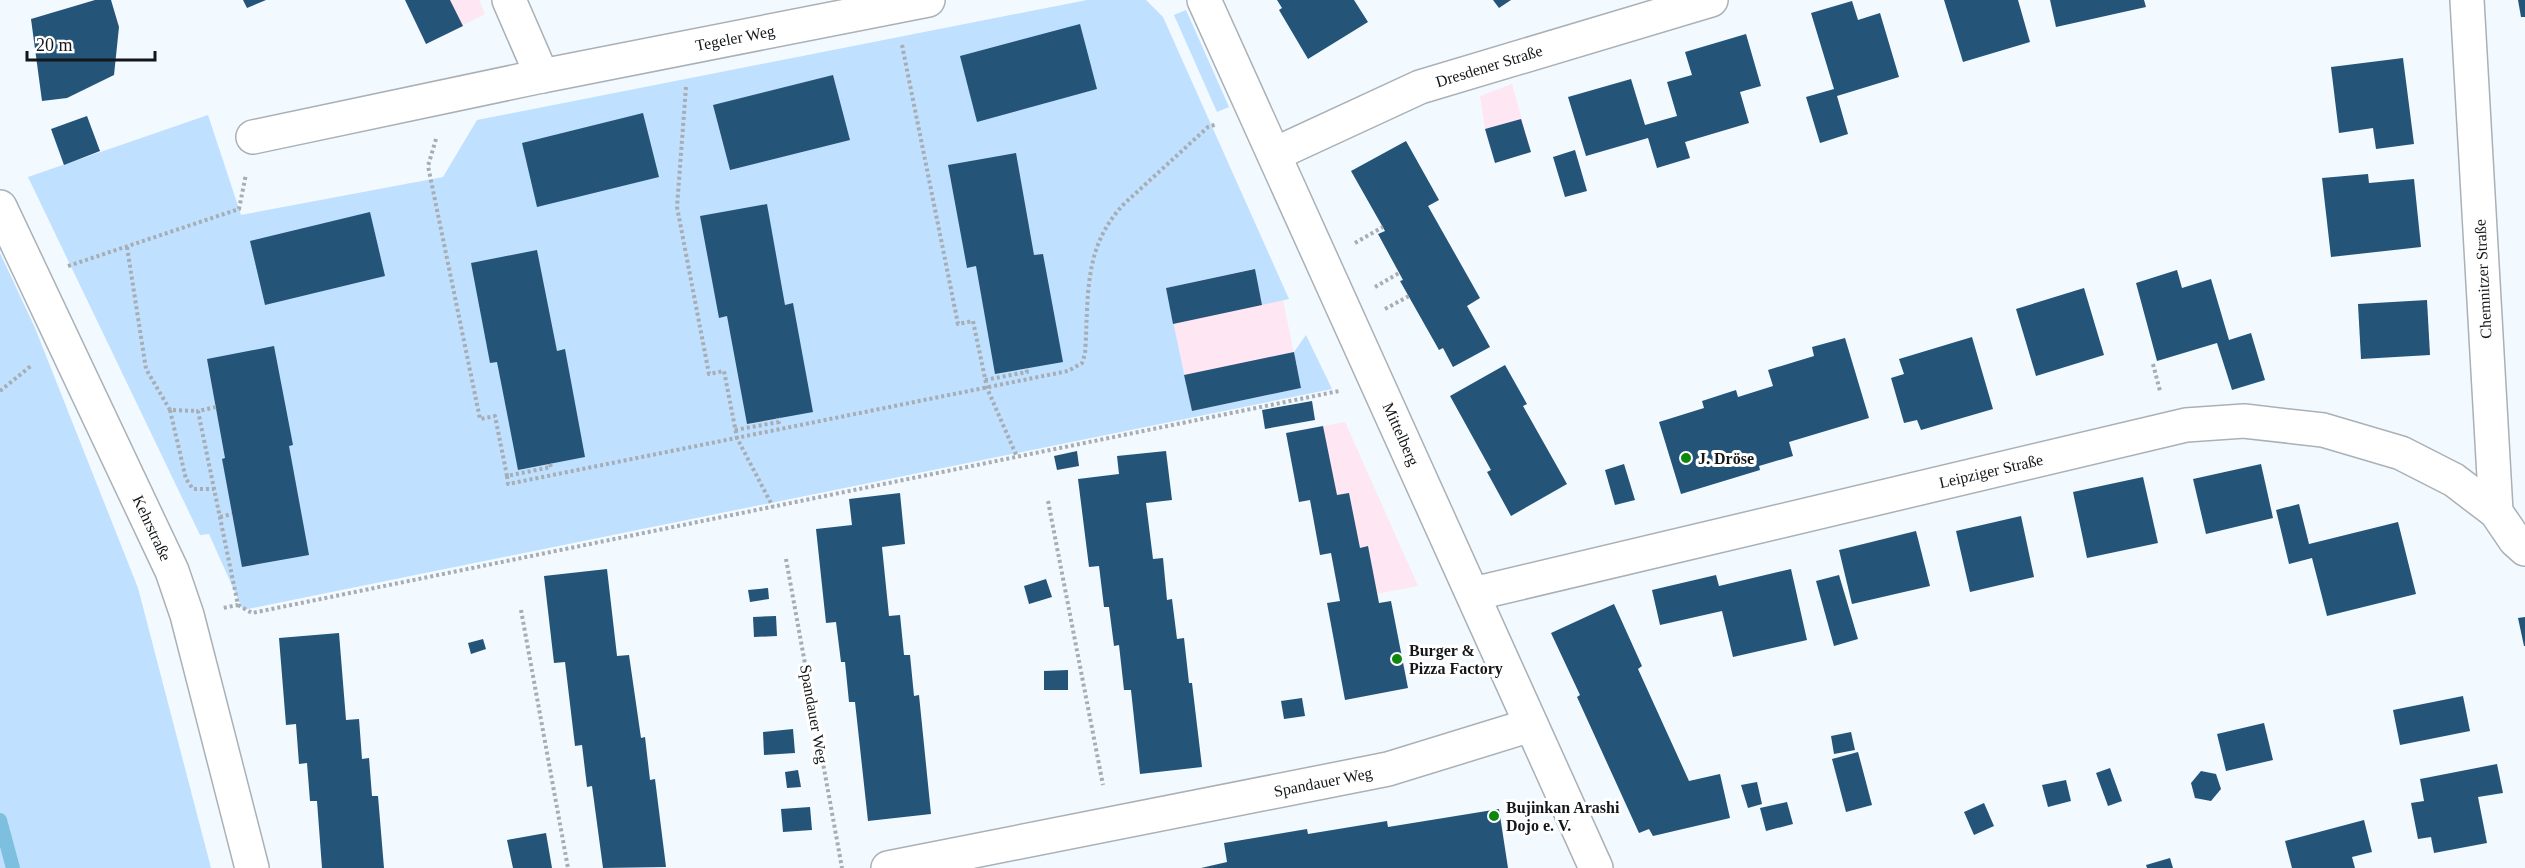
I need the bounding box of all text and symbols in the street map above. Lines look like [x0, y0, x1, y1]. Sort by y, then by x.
street label: Tegeler Weg [694, 22, 776, 55]
scale bar [27, 24, 154, 62]
text: 20 m [36, 35, 73, 55]
street label: Dresdener Straße [1434, 42, 1544, 90]
street label: Chemnitzer Straße [2471, 219, 2495, 339]
street label: Mittelberg [1379, 400, 1422, 469]
place label: J. Dröse [1698, 450, 1754, 467]
marker: J. Dröse [1679, 451, 1693, 465]
street label: Leipziger Straße [1937, 451, 2045, 492]
street label: Kehrstraße [129, 493, 175, 563]
place label: Burger & Pizza Factory [1409, 642, 1503, 678]
marker: Burger & Pizza Factory [1390, 652, 1404, 666]
street label: Spandauer Weg [796, 663, 831, 765]
street label: Spandauer Weg [1272, 764, 1374, 801]
place label: Bujinkan Arashi Dojo e. V. [1506, 799, 1620, 835]
marker: Bujinkan Arashi Dojo e. V. [1487, 809, 1501, 823]

